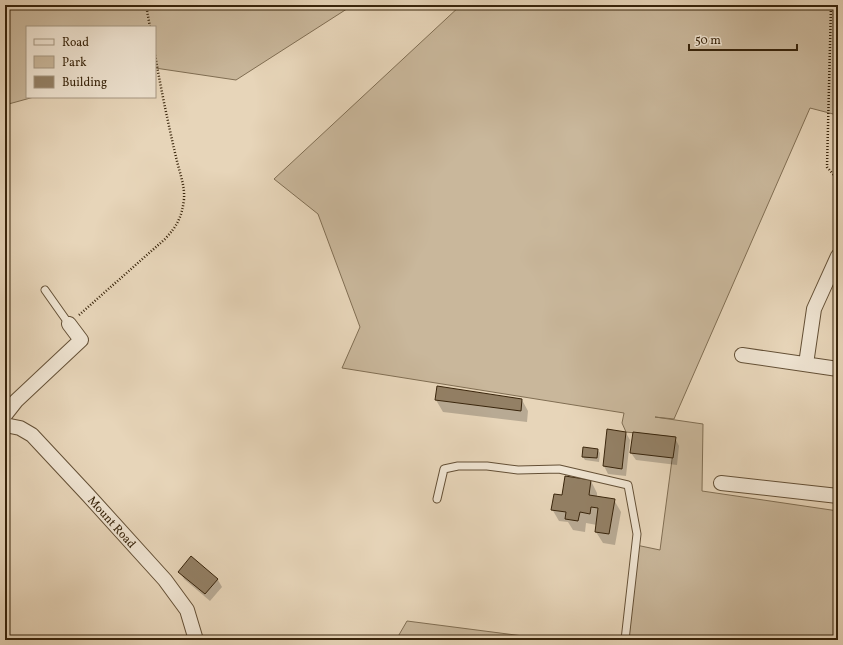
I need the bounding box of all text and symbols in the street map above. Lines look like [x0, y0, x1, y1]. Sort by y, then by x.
legend [26, 26, 156, 98]
scale bar [689, 26, 797, 52]
text: 50 m [695, 33, 721, 49]
text: Road [62, 35, 89, 51]
text: Park [62, 55, 87, 71]
text: Building [62, 75, 107, 91]
street label: Mount Road [84, 493, 139, 552]

